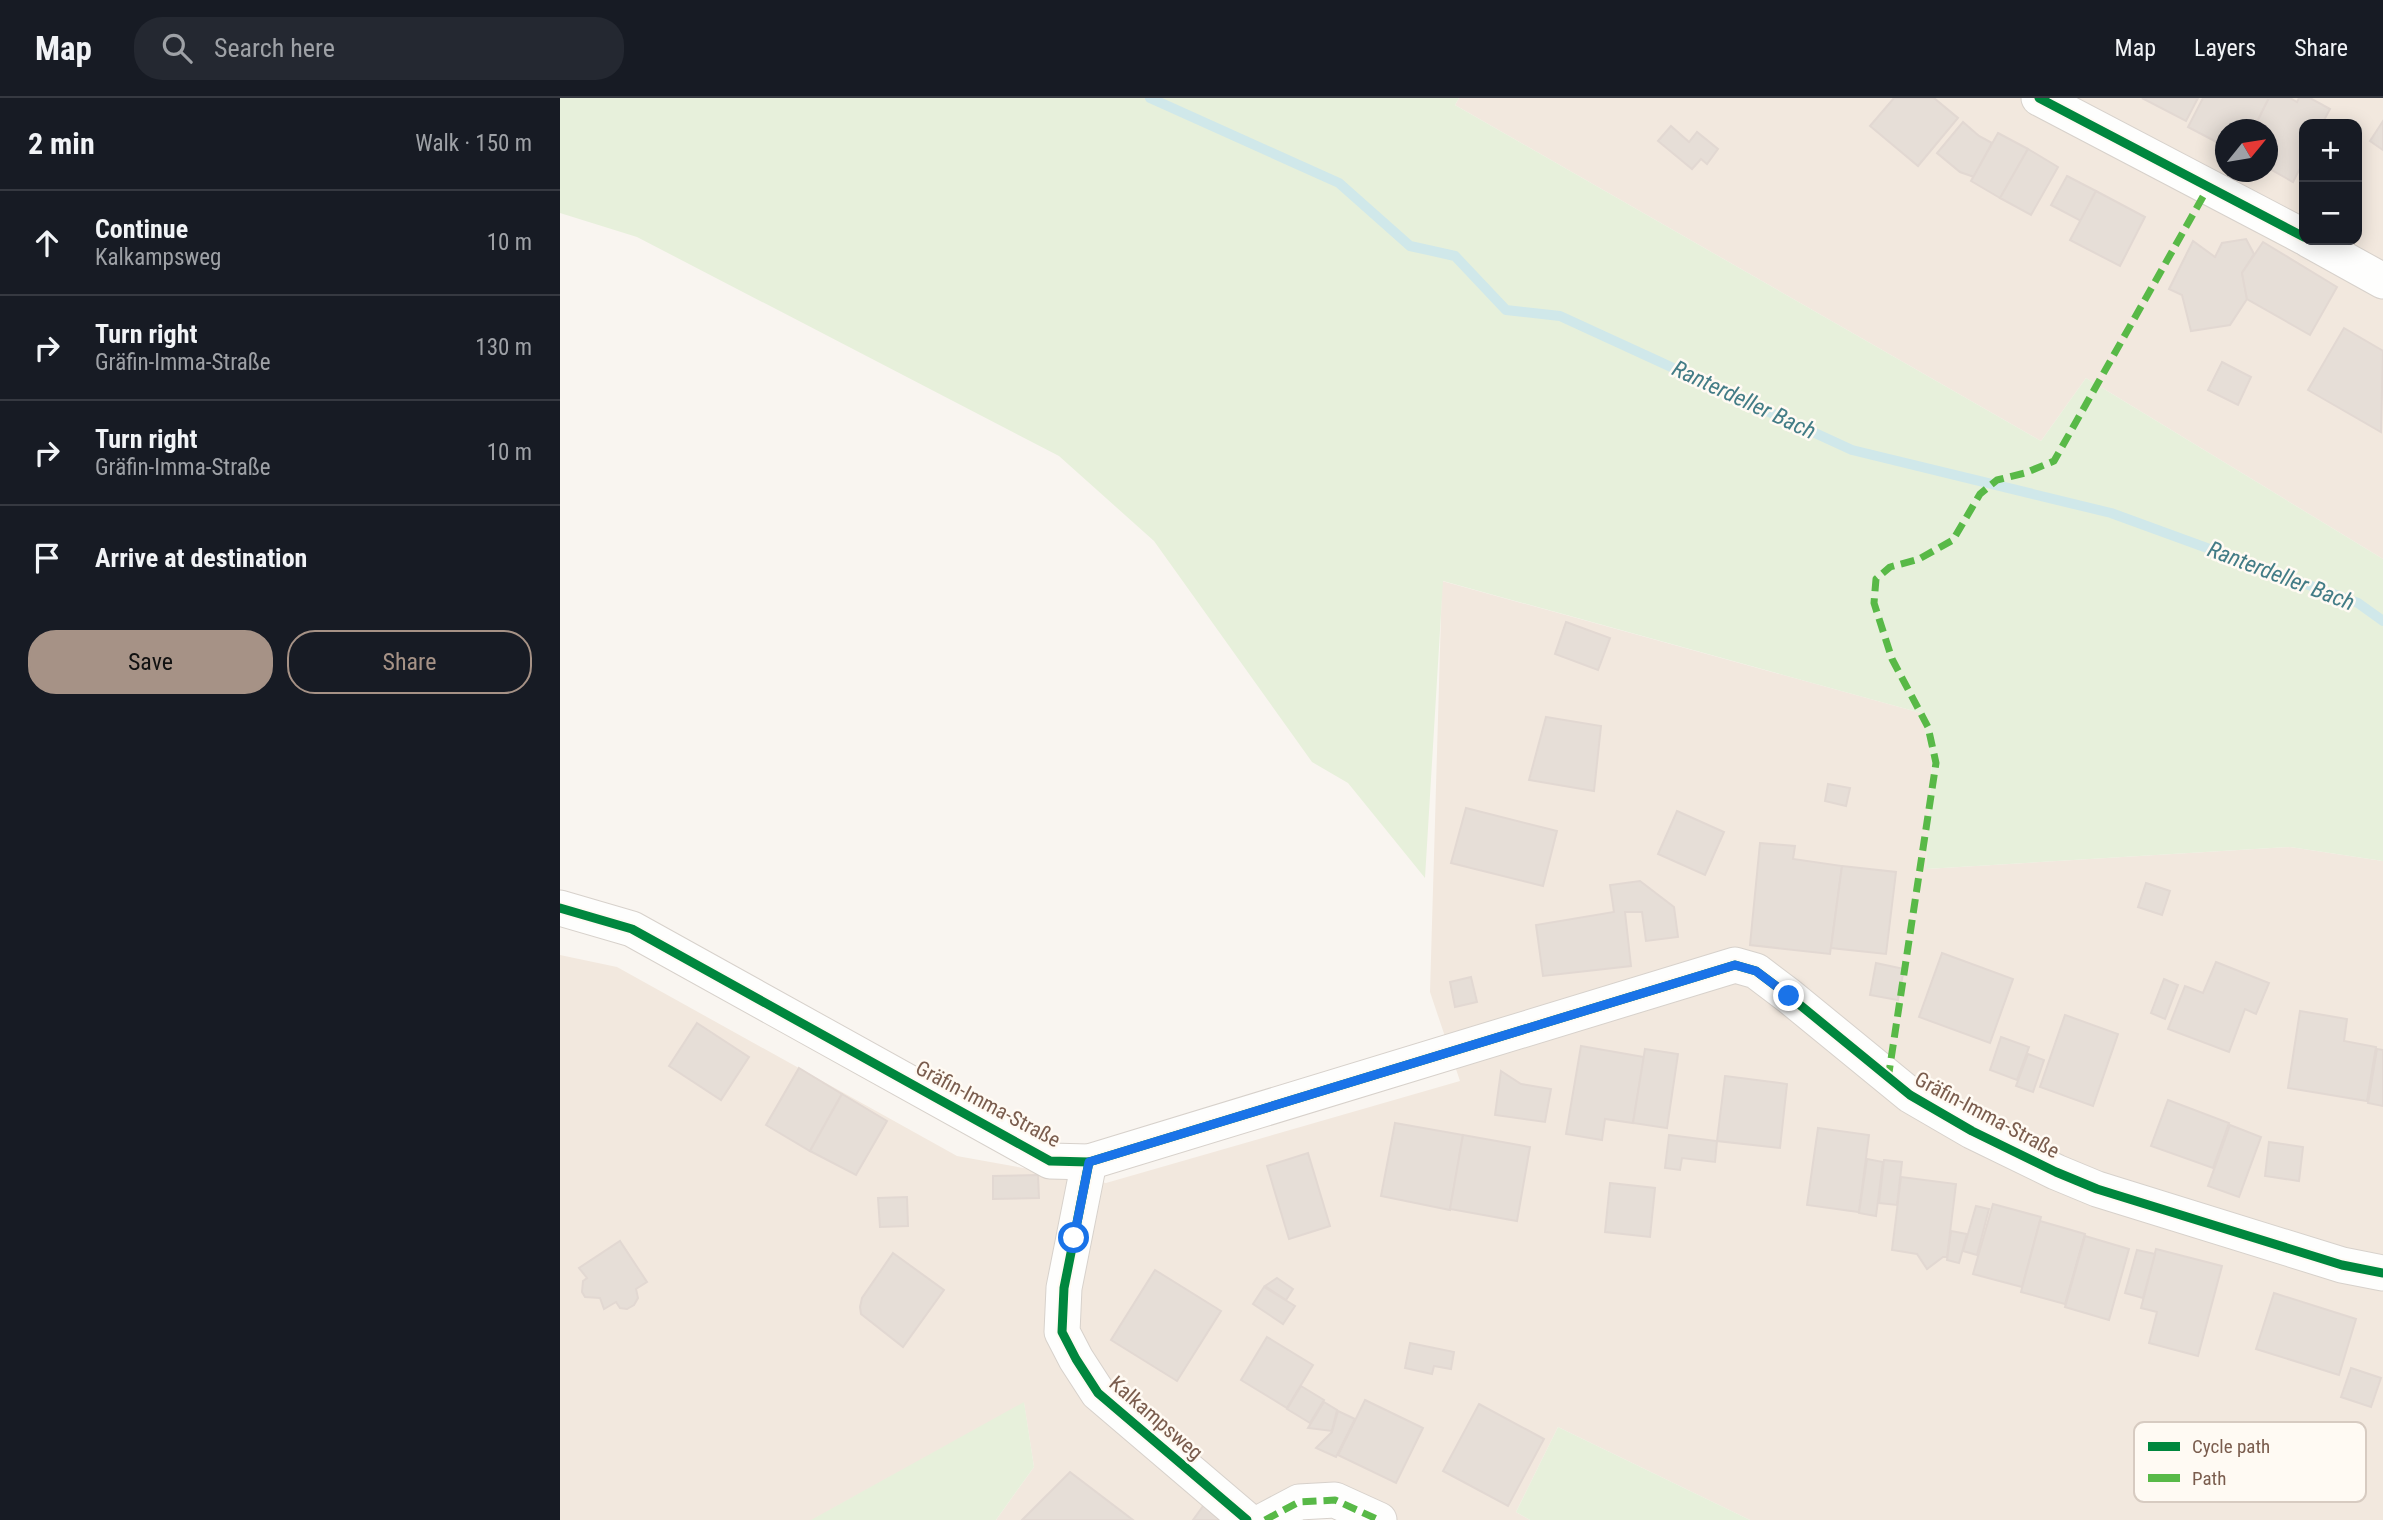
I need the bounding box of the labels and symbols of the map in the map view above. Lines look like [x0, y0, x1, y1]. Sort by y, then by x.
north arrow [2215, 119, 2278, 182]
water label: Ranterdeller Bach [1668, 355, 1820, 445]
water label: Ranterdeller Bach [2204, 536, 2358, 616]
route end [1773, 980, 1804, 1011]
street label: Gräfin-Imma-Straße [912, 1056, 1065, 1152]
street label: Gräfin-Imma-Straße [1911, 1067, 2064, 1163]
route start [1058, 1222, 1089, 1253]
street label: Kalkampsweg [1105, 1371, 1207, 1465]
legend [2134, 1422, 2366, 1502]
text: Cycle path [2192, 1435, 2270, 1458]
text: Path [2192, 1467, 2226, 1490]

